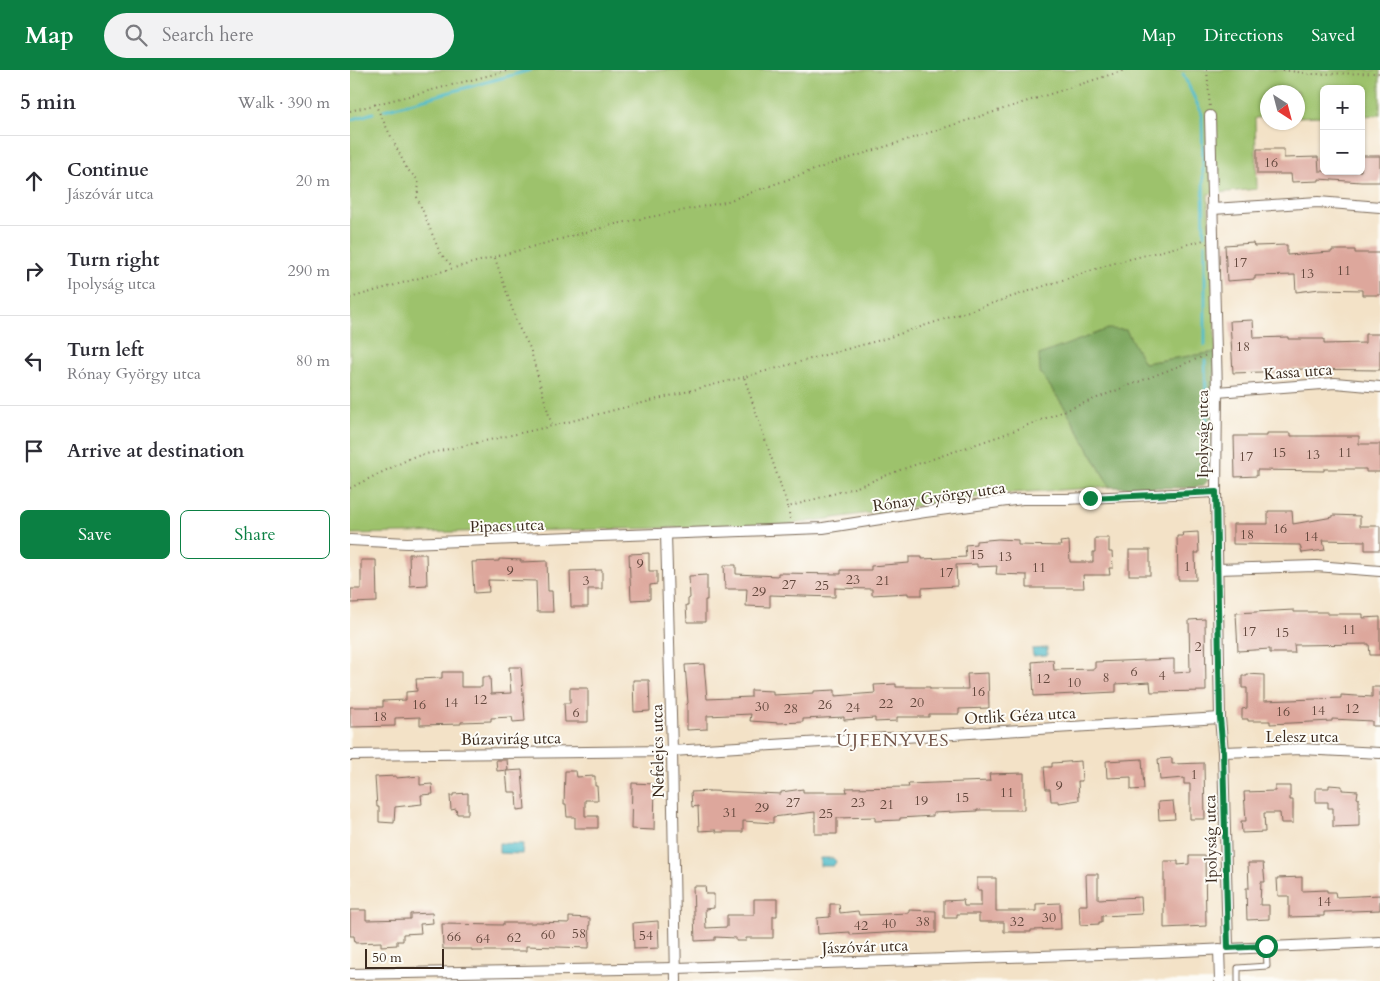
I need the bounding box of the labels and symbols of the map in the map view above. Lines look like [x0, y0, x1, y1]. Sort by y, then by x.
north arrow [1260, 85, 1305, 130]
house number: 16 [1264, 153, 1278, 172]
house number: 17 [1233, 253, 1247, 272]
house number: 11 [1337, 261, 1351, 280]
house number: 13 [1300, 264, 1314, 283]
house number: 18 [1236, 337, 1250, 356]
street label: Kassa utca [1263, 359, 1333, 385]
street label: Ipolyság utca [1192, 390, 1214, 478]
house number: 15 [1272, 443, 1286, 462]
house number: 11 [1338, 443, 1352, 462]
house number: 13 [1306, 445, 1320, 464]
house number: 17 [1239, 447, 1253, 466]
street label: Rónay György utca [871, 477, 1007, 517]
route end [1079, 487, 1102, 510]
street label: Pipacs utca [469, 514, 545, 538]
house number: 16 [1273, 519, 1287, 538]
house number: 18 [1240, 525, 1254, 544]
house number: 14 [1304, 527, 1318, 546]
house number: 15 [970, 545, 984, 564]
house number: 13 [998, 547, 1012, 566]
house number: 9 [636, 554, 644, 573]
house number: 1 [1183, 557, 1191, 576]
house number: 11 [1032, 558, 1046, 577]
house number: 9 [506, 561, 514, 580]
house number: 17 [939, 563, 953, 582]
house number: 23 [846, 570, 860, 589]
house number: 3 [582, 571, 590, 590]
house number: 21 [876, 571, 890, 590]
house number: 27 [782, 575, 796, 594]
house number: 25 [815, 576, 829, 595]
house number: 29 [752, 582, 766, 601]
house number: 11 [1342, 620, 1356, 639]
house number: 17 [1242, 622, 1256, 641]
house number: 15 [1275, 623, 1289, 642]
house number: 2 [1194, 637, 1202, 656]
house number: 6 [1130, 662, 1138, 681]
house number: 4 [1158, 666, 1166, 685]
house number: 8 [1102, 668, 1110, 687]
house number: 12 [1036, 669, 1050, 688]
house number: 10 [1067, 673, 1081, 692]
house number: 16 [971, 682, 985, 701]
house number: 12 [473, 690, 487, 709]
house number: 14 [444, 693, 458, 712]
house number: 20 [910, 693, 924, 712]
house number: 22 [879, 694, 893, 713]
house number: 16 [412, 695, 426, 714]
house number: 26 [818, 695, 832, 714]
house number: 30 [755, 697, 769, 716]
house number: 24 [846, 698, 860, 717]
house number: 28 [784, 699, 798, 718]
house number: 12 [1345, 699, 1359, 718]
house number: 14 [1311, 701, 1325, 720]
street label: Ottlik Géza utca [964, 702, 1076, 730]
house number: 16 [1276, 702, 1290, 721]
house number: 6 [572, 703, 580, 722]
street label: Nefelejcs utca [646, 704, 670, 798]
house number: 18 [373, 707, 387, 726]
street label: Lelesz utca [1265, 726, 1339, 748]
street label: Búzavirág utca [461, 727, 561, 751]
district label: ÚJFENYVES [836, 728, 950, 753]
house number: 1 [1190, 765, 1198, 784]
house number: 9 [1055, 776, 1063, 795]
house number: 11 [1000, 783, 1014, 802]
house number: 15 [955, 788, 969, 807]
house number: 19 [914, 791, 928, 810]
house number: 27 [786, 793, 800, 812]
house number: 23 [851, 793, 865, 812]
street label: Ipolyság utca [1199, 794, 1223, 884]
house number: 21 [880, 795, 894, 814]
house number: 29 [755, 798, 769, 817]
house number: 31 [723, 803, 737, 822]
house number: 25 [819, 804, 833, 823]
house number: 14 [1317, 892, 1331, 911]
house number: 30 [1042, 908, 1056, 927]
house number: 38 [916, 912, 930, 931]
house number: 32 [1010, 912, 1024, 931]
house number: 40 [882, 914, 896, 933]
house number: 42 [854, 916, 868, 935]
house number: 58 [572, 924, 586, 943]
house number: 60 [541, 925, 555, 944]
house number: 54 [639, 926, 653, 945]
house number: 66 [447, 927, 461, 946]
house number: 62 [507, 928, 521, 947]
house number: 64 [476, 929, 490, 948]
street label: Jászóvár utca [819, 934, 909, 960]
route start [1255, 935, 1278, 958]
scale bar [365, 946, 444, 969]

